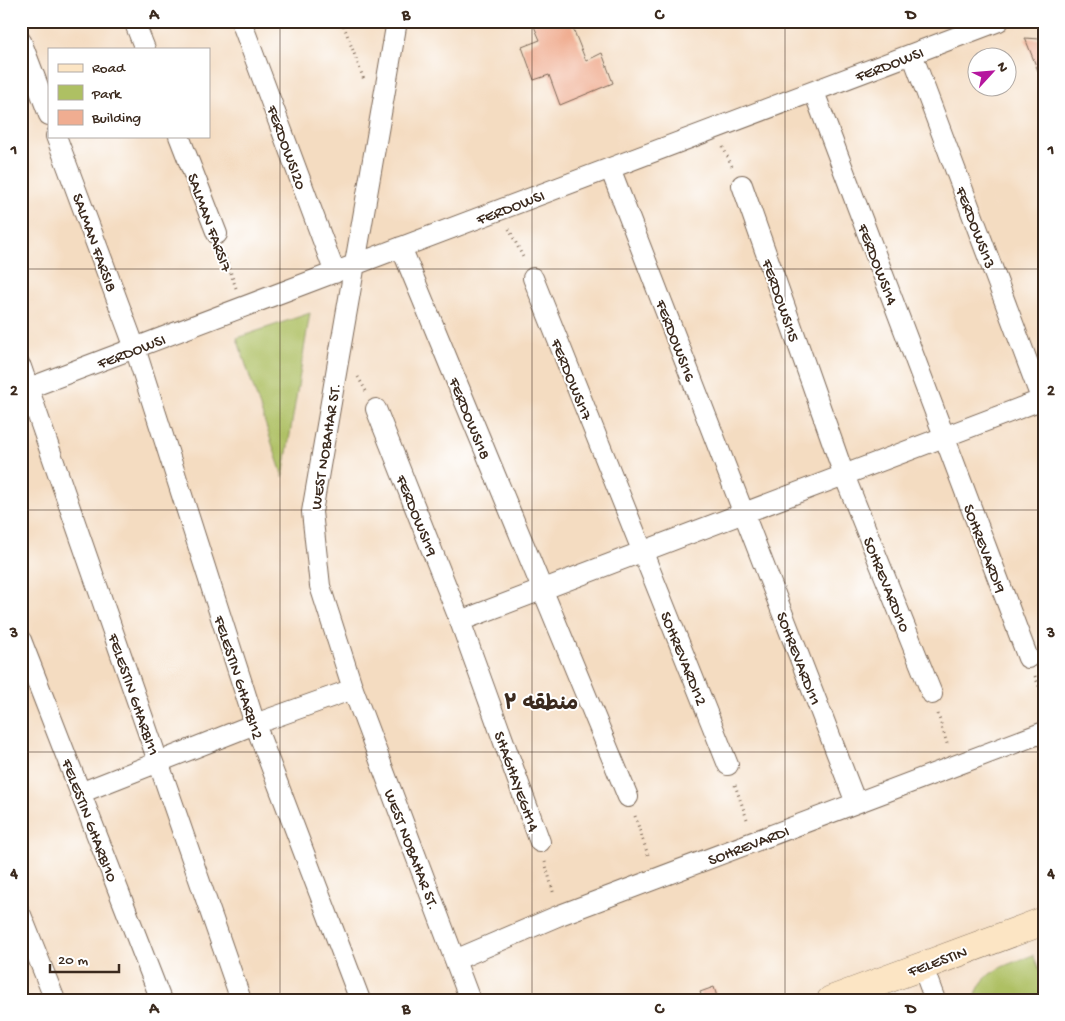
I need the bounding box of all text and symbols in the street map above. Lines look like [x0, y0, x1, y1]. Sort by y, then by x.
text: A [148, 7, 160, 26]
text: B [401, 7, 411, 26]
text: C [654, 7, 665, 26]
text: D [904, 7, 917, 26]
street label: FERDOWSI [853, 45, 927, 88]
legend [48, 48, 210, 138]
north arrow [968, 48, 1018, 98]
text: Road [92, 60, 126, 78]
text: N [992, 60, 1011, 75]
text: Park [91, 86, 122, 104]
street label: FERDOWSI20 [260, 102, 309, 193]
text: Building [91, 110, 141, 128]
text: 1 [10, 142, 17, 161]
text: 1 [1047, 142, 1054, 161]
street label: SALMAN FARSI7 [181, 172, 235, 276]
street label: FERDOWSI13 [949, 184, 998, 272]
street label: FERDOWSI [474, 188, 548, 231]
street label: SALMAN FARSI8 [66, 191, 119, 295]
street label: FERDOWSI14 [851, 221, 900, 309]
street label: FERDOWSI15 [755, 256, 802, 345]
street label: FERDOWSI16 [649, 297, 698, 386]
street label: FERDOWSI [95, 332, 169, 375]
street label: FERDOWSI17 [544, 336, 595, 424]
street label: FERDOWSI18 [442, 375, 493, 463]
street label: WEST NOBAHAR ST. [308, 382, 347, 511]
text: 2 [10, 383, 18, 402]
text: 2 [1047, 383, 1055, 402]
street label: FERDOWSI19 [389, 472, 440, 560]
street label: SOHREVARDI9 [957, 502, 1008, 596]
street label: SOHREVARDI10 [857, 535, 912, 636]
street label: SOHREVARDI12 [654, 609, 709, 709]
street label: SOHREVARDI11 [770, 610, 823, 709]
street label: FELESTIN GHARBI12 [207, 613, 266, 743]
text: 3 [9, 625, 18, 644]
text: 3 [1046, 625, 1055, 644]
street label: FELESTIN GHARBI11 [102, 631, 161, 759]
district label: منطقه ۲ [504, 693, 578, 718]
street label: SHAGHAYEGH14 [488, 729, 542, 835]
street label: FELESTIN GHARBI10 [55, 756, 120, 885]
street label: WEST NOBAHAR ST. [378, 787, 442, 913]
street label: SOHREVARDI [706, 823, 793, 871]
text: 4 [9, 866, 18, 885]
text: 4 [1046, 866, 1055, 885]
scale bar [50, 941, 119, 973]
street label: FELESTIN [905, 944, 971, 983]
text: 20 m [58, 952, 88, 970]
text: A [148, 1001, 160, 1020]
text: B [401, 1001, 411, 1020]
text: C [654, 1001, 665, 1020]
text: D [904, 1001, 917, 1020]

